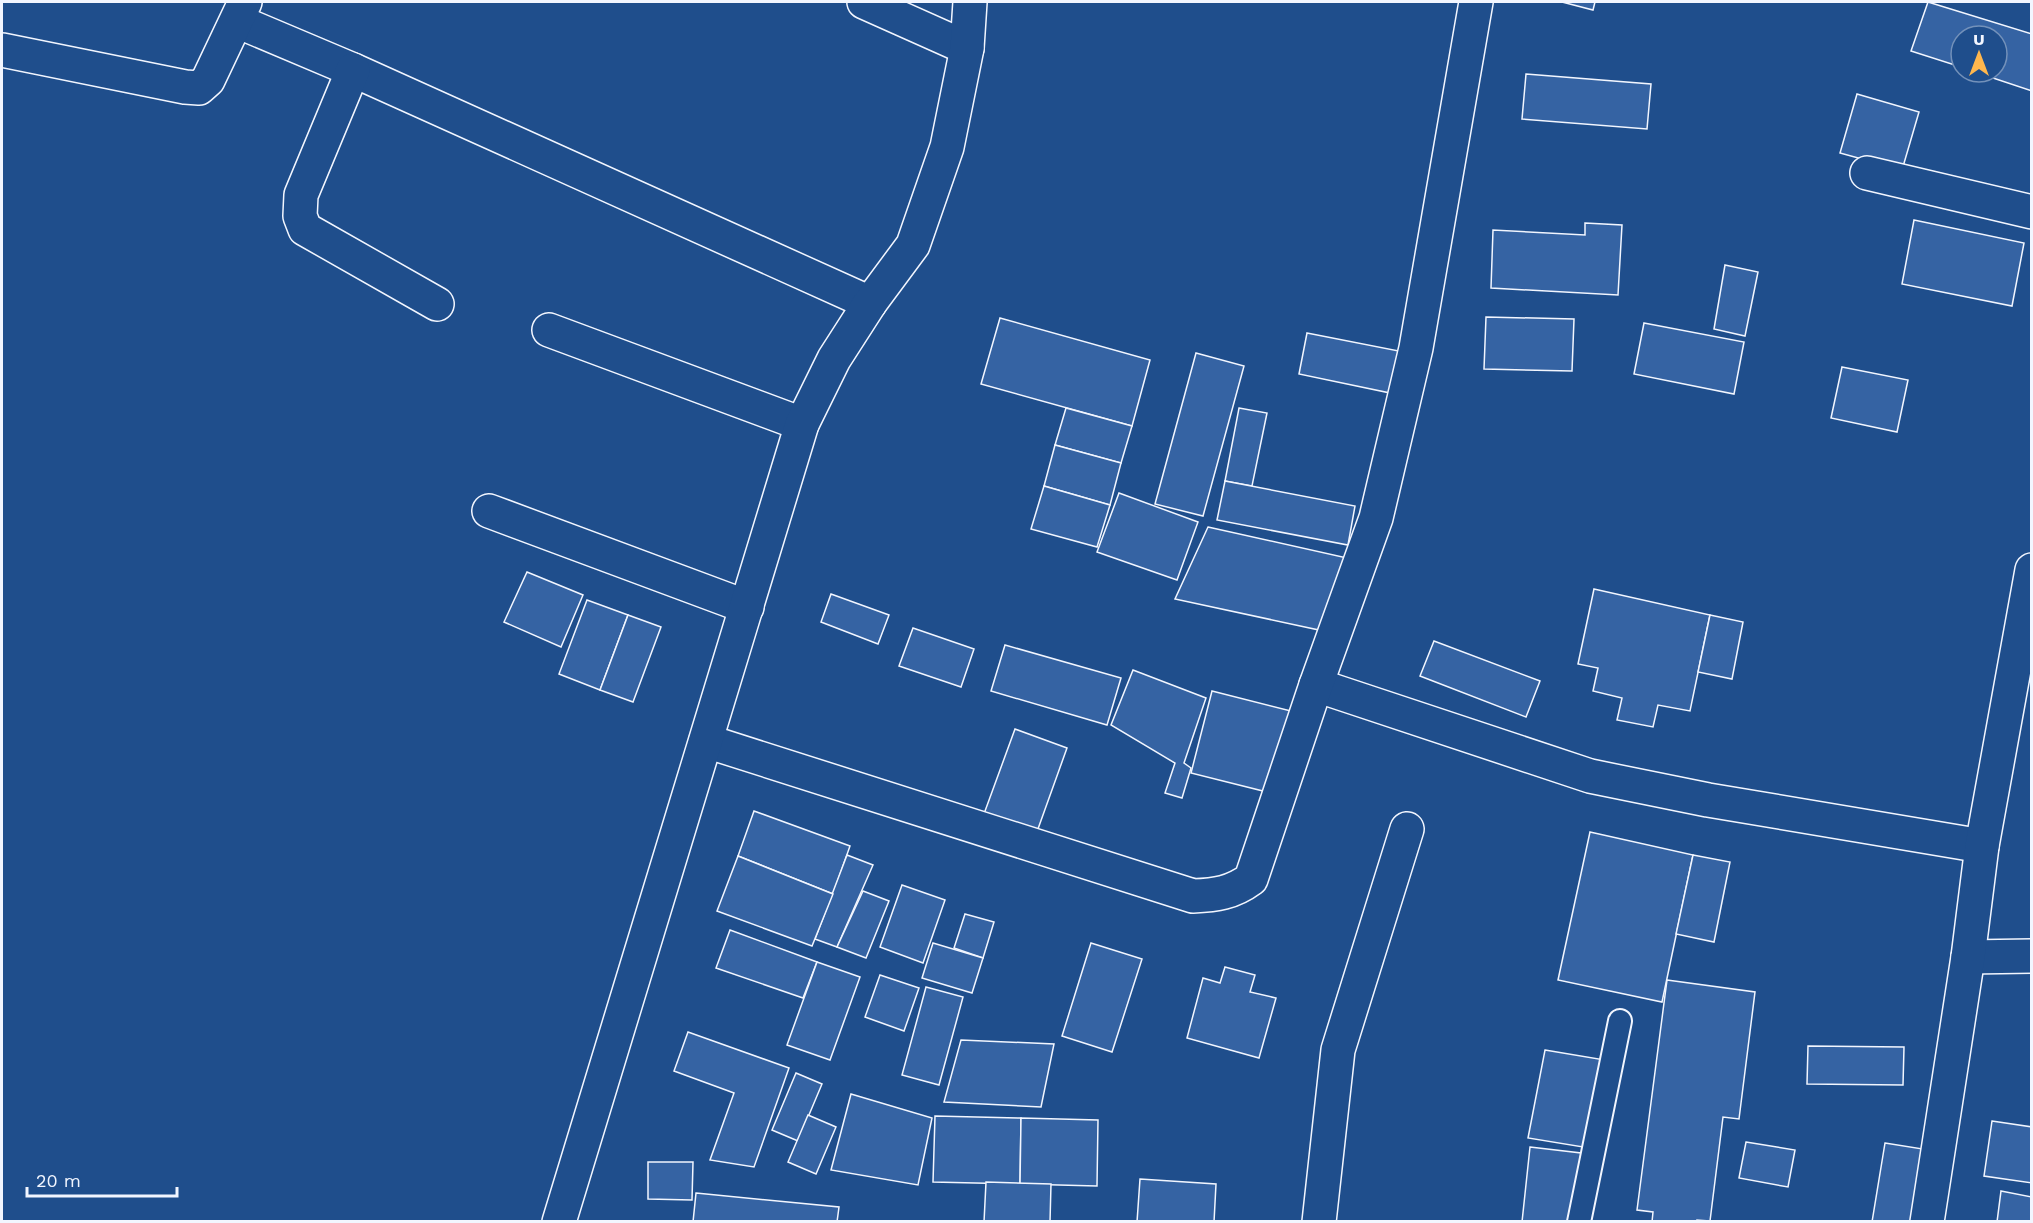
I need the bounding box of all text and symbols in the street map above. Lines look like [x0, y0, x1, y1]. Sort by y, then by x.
north arrow [1949, 24, 2009, 84]
text: U [1973, 30, 1985, 49]
scale bar [27, 1160, 177, 1198]
text: 20 m [36, 1170, 81, 1191]

